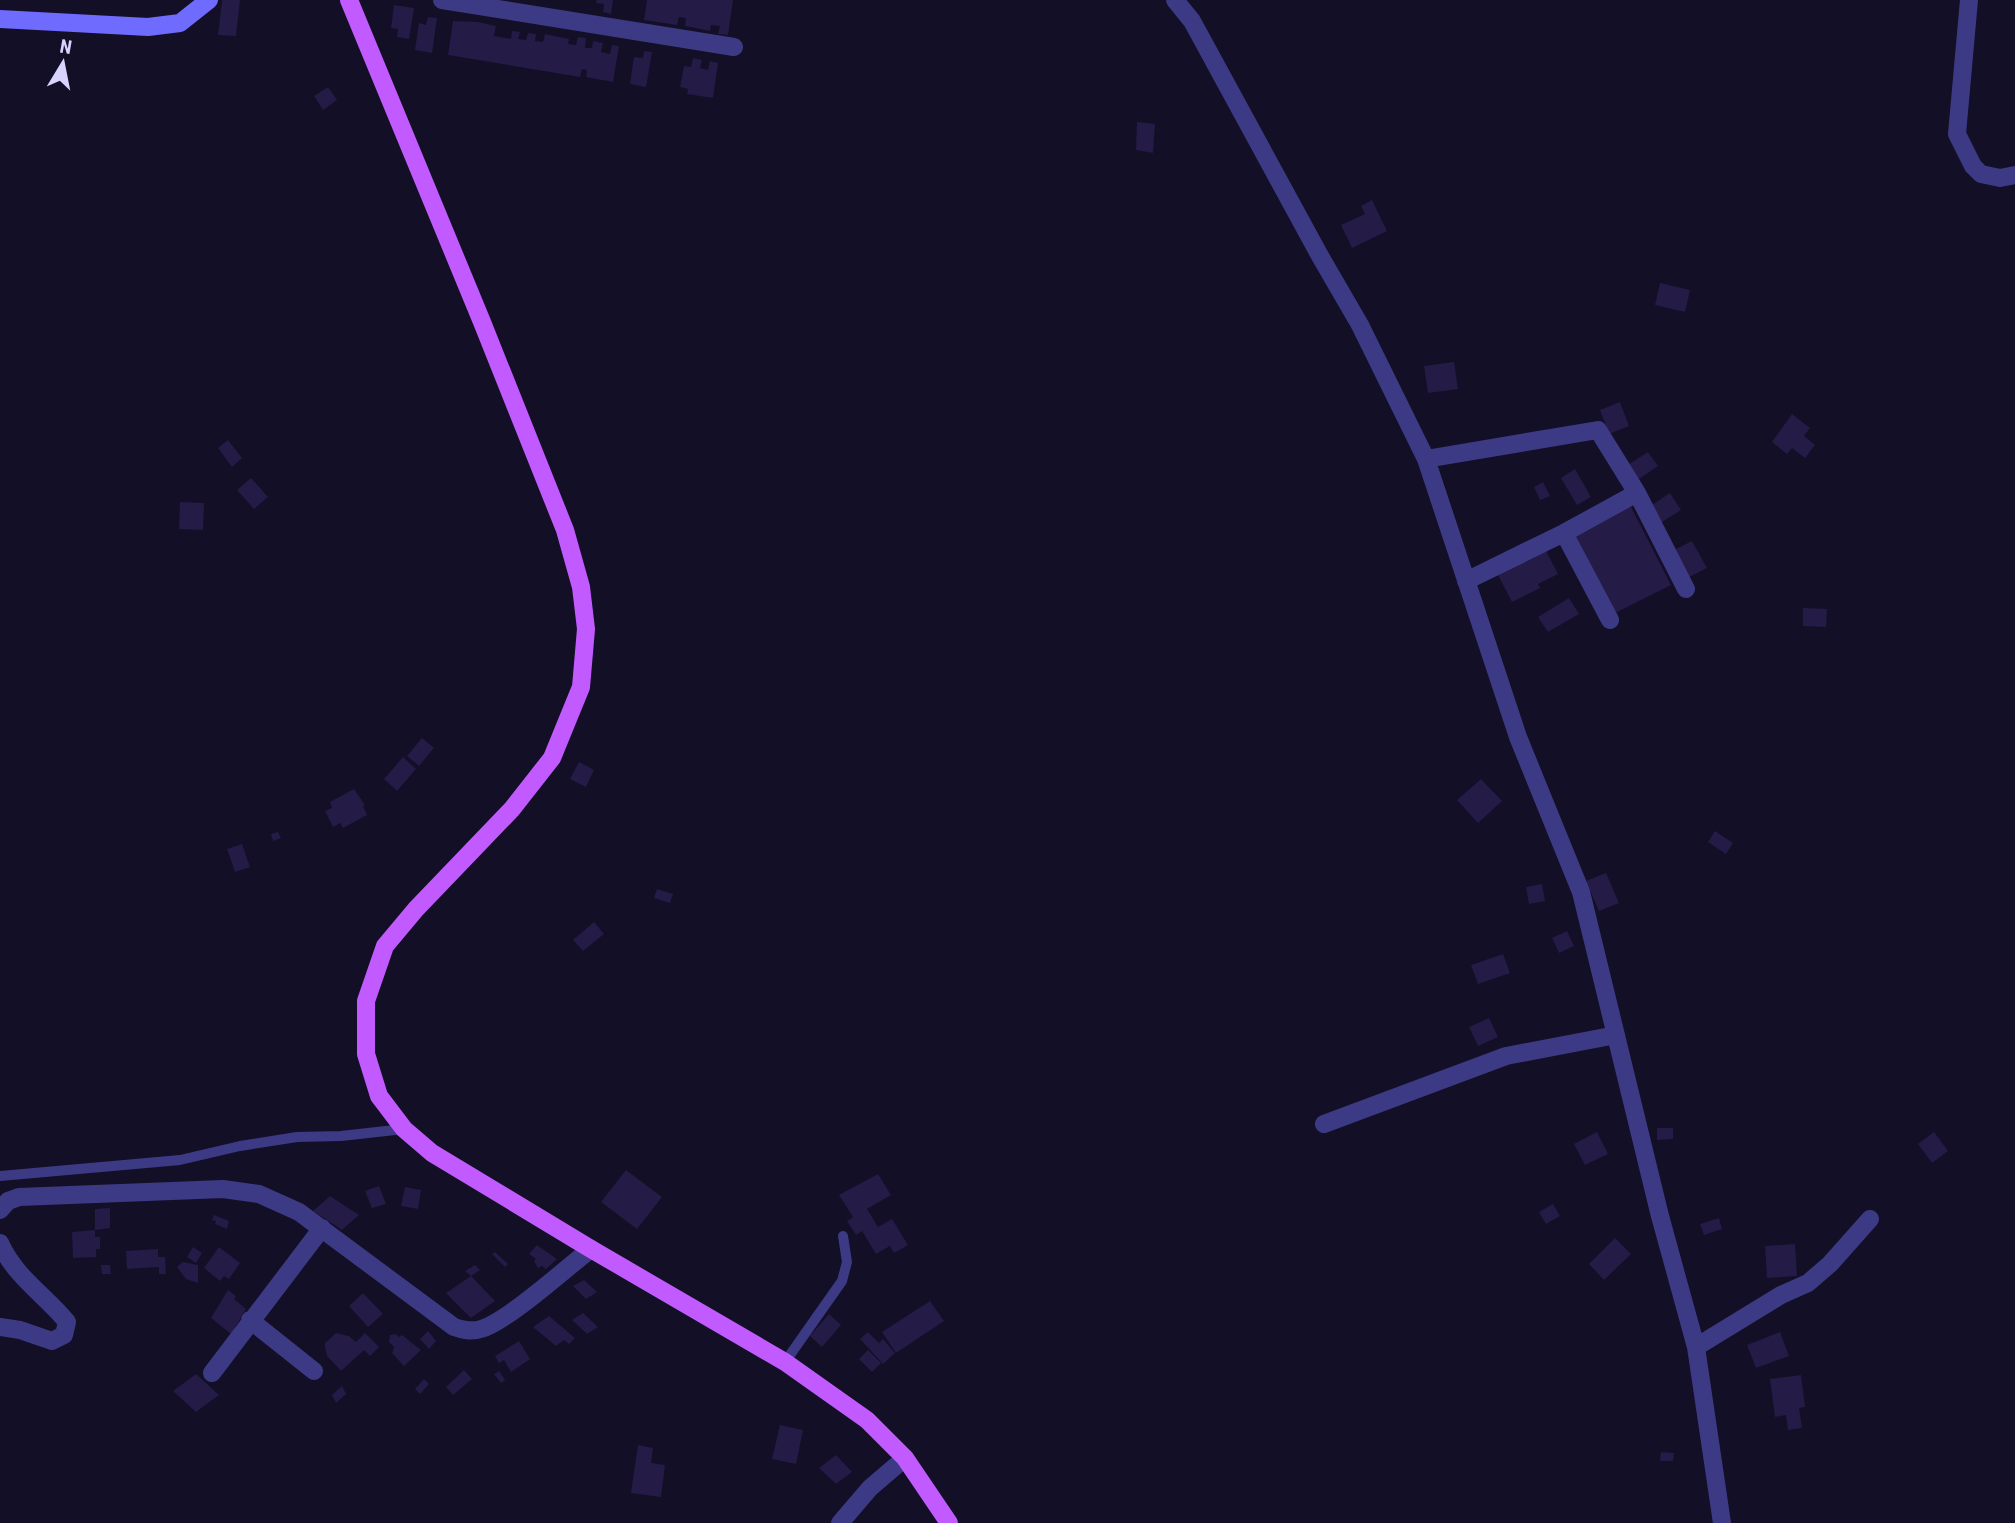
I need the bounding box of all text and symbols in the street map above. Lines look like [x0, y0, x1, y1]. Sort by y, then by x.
north arrow [28, 28, 98, 98]
text: N [58, 34, 74, 59]

